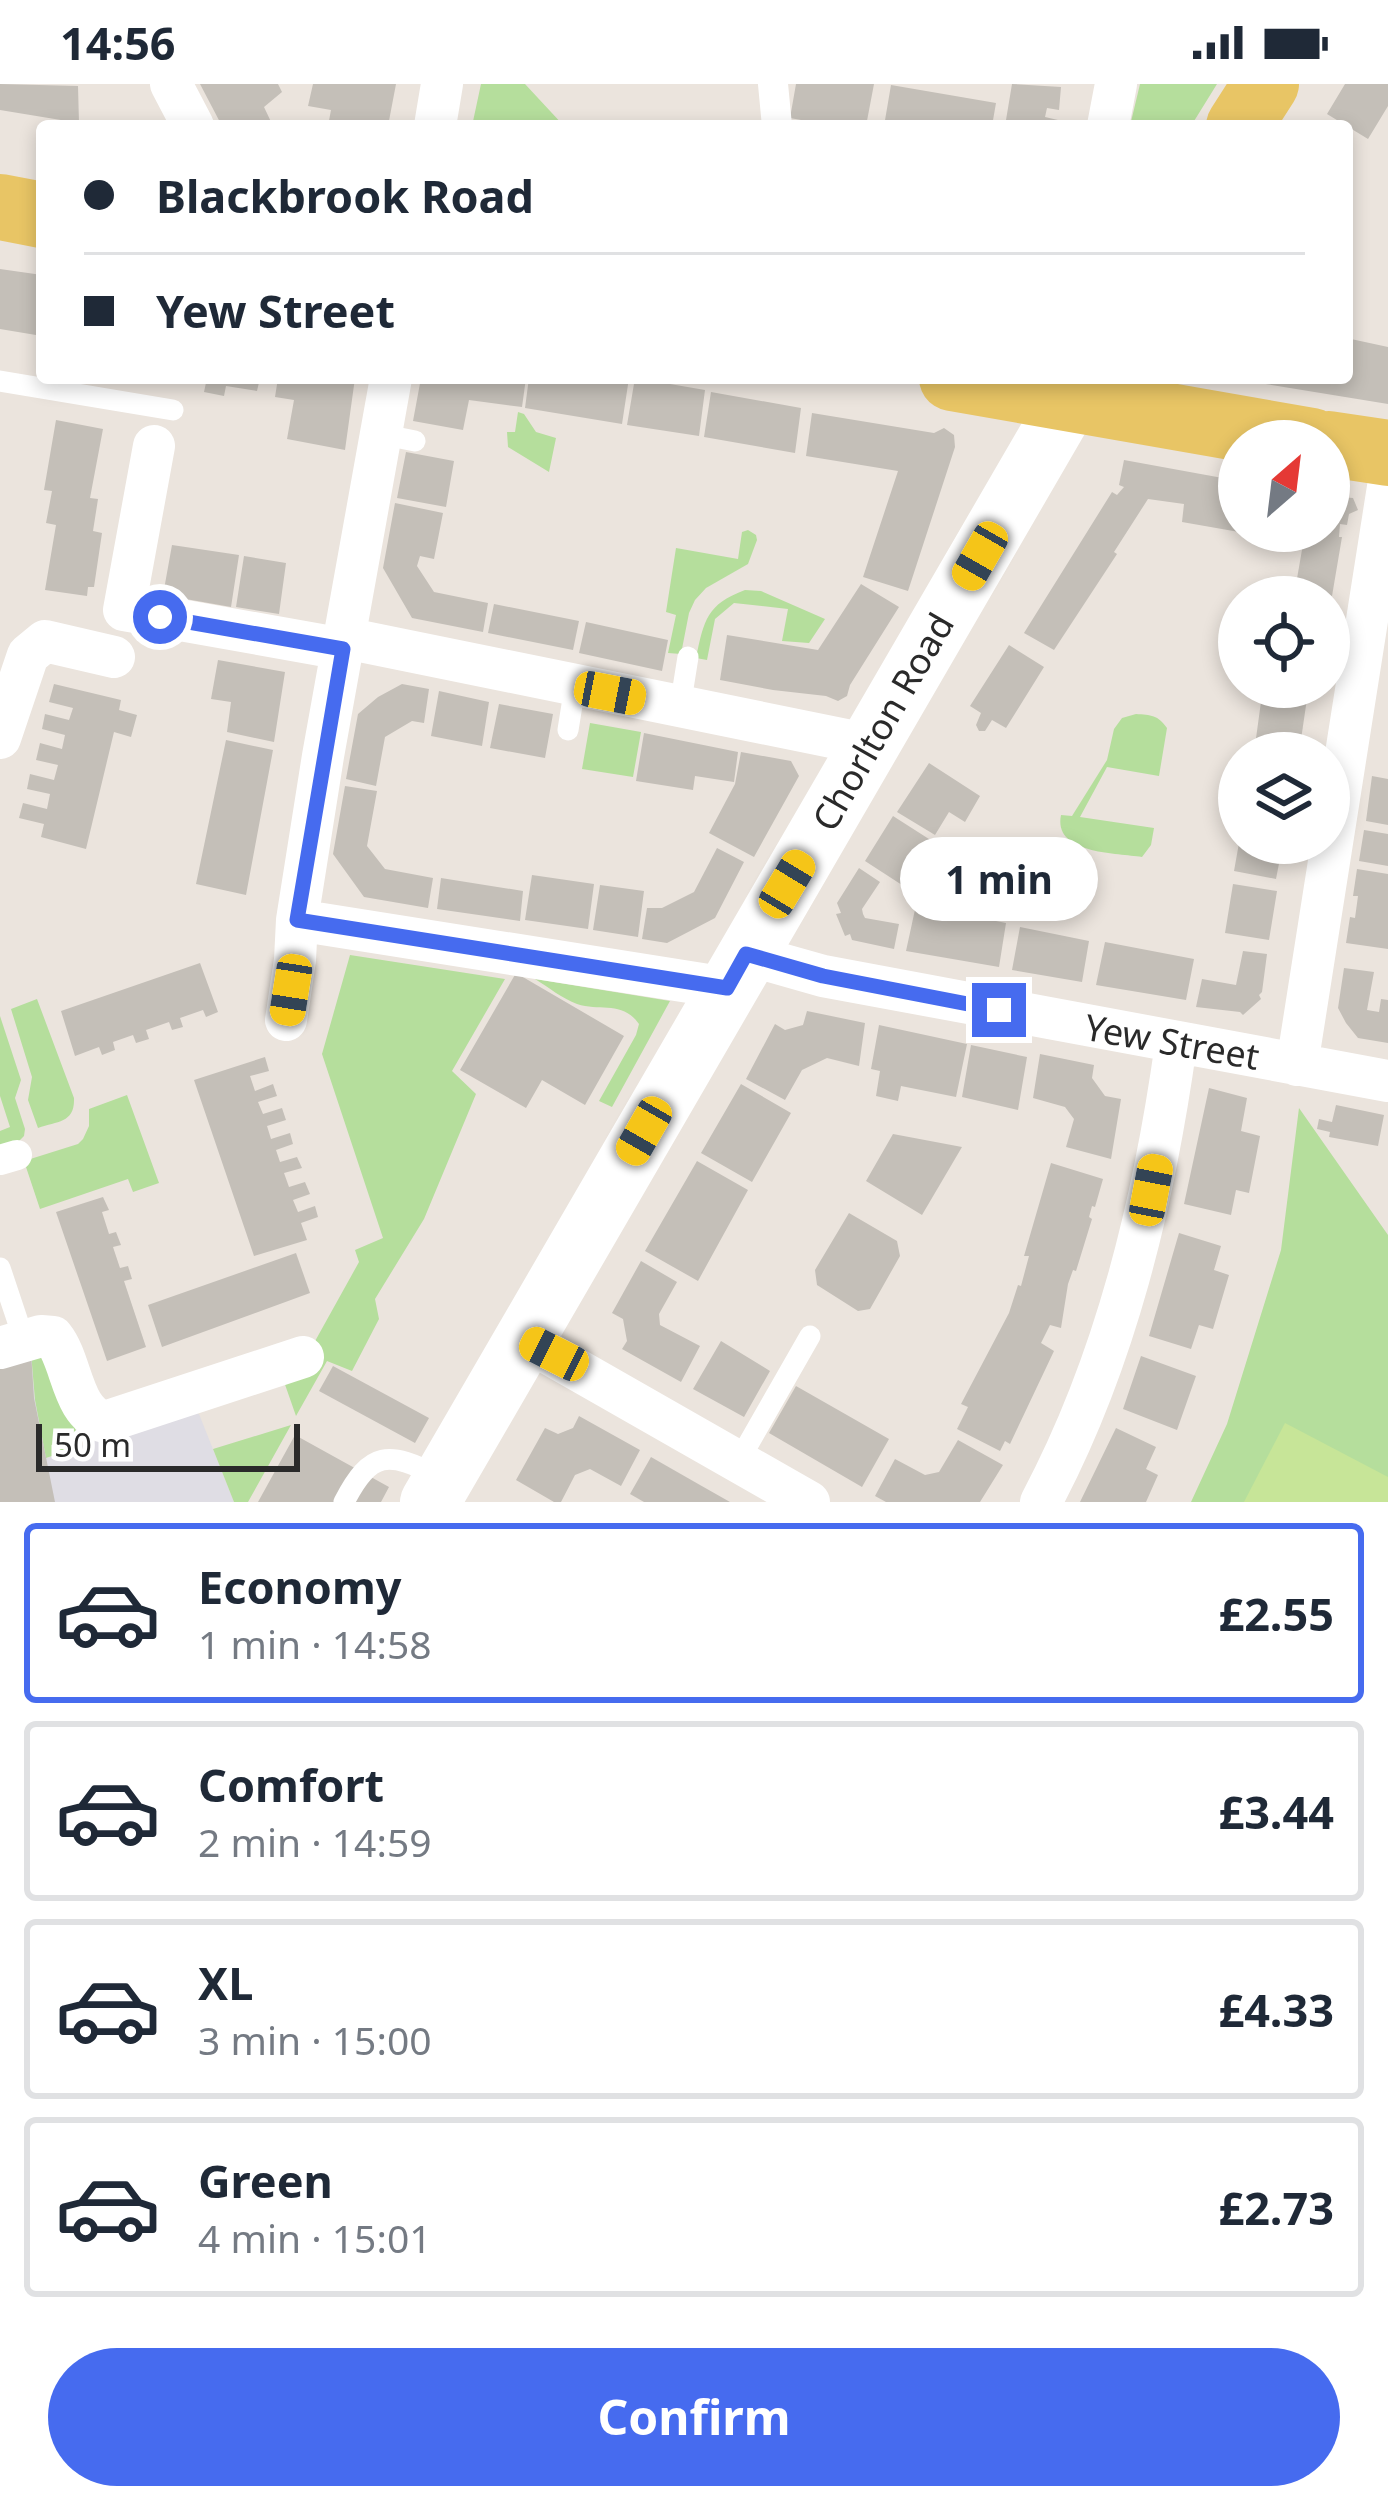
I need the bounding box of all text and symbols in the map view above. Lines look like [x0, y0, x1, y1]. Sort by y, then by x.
text: 14:56 [60, 12, 176, 73]
text: Blackbrook Road [156, 165, 534, 226]
text: Yew Street [156, 280, 395, 341]
north arrow [1218, 420, 1350, 552]
map controls [1218, 420, 1350, 864]
car [946, 516, 1014, 596]
button: locate [1218, 576, 1350, 708]
route start [133, 590, 187, 644]
street label: Chorlton Road [800, 604, 965, 840]
car [571, 668, 649, 718]
button: layers [1218, 732, 1350, 864]
callout: 1 min [900, 836, 1098, 920]
car [753, 844, 821, 924]
text: 1 min [945, 852, 1053, 905]
car [268, 952, 314, 1028]
route end [972, 983, 1026, 1037]
street label: Yew Street [1081, 1002, 1263, 1081]
car [610, 1091, 678, 1171]
car [1126, 1151, 1176, 1229]
car [514, 1322, 594, 1386]
scale bar [36, 1418, 300, 1471]
text: 50 m [54, 1422, 131, 1467]
text: Economy [198, 1556, 402, 1617]
icon: car [54, 1559, 162, 1667]
text: £2.55 [1218, 1583, 1334, 1644]
text: 1 min · 14:58 [198, 1617, 432, 1670]
text: Comfort [198, 1754, 384, 1815]
icon: car [54, 1757, 162, 1865]
text: £3.44 [1218, 1781, 1334, 1842]
text: 2 min · 14:59 [198, 1815, 432, 1868]
text: XL [198, 1952, 253, 2013]
icon: car [54, 1955, 162, 2063]
text: £4.33 [1218, 1979, 1334, 2040]
text: 3 min · 15:00 [198, 2013, 432, 2066]
text: Green [198, 2150, 333, 2211]
icon: car [54, 2153, 162, 2261]
text: £2.73 [1218, 2177, 1334, 2238]
text: 4 min · 15:01 [198, 2211, 432, 2264]
button: Confirm [48, 2348, 1340, 2486]

